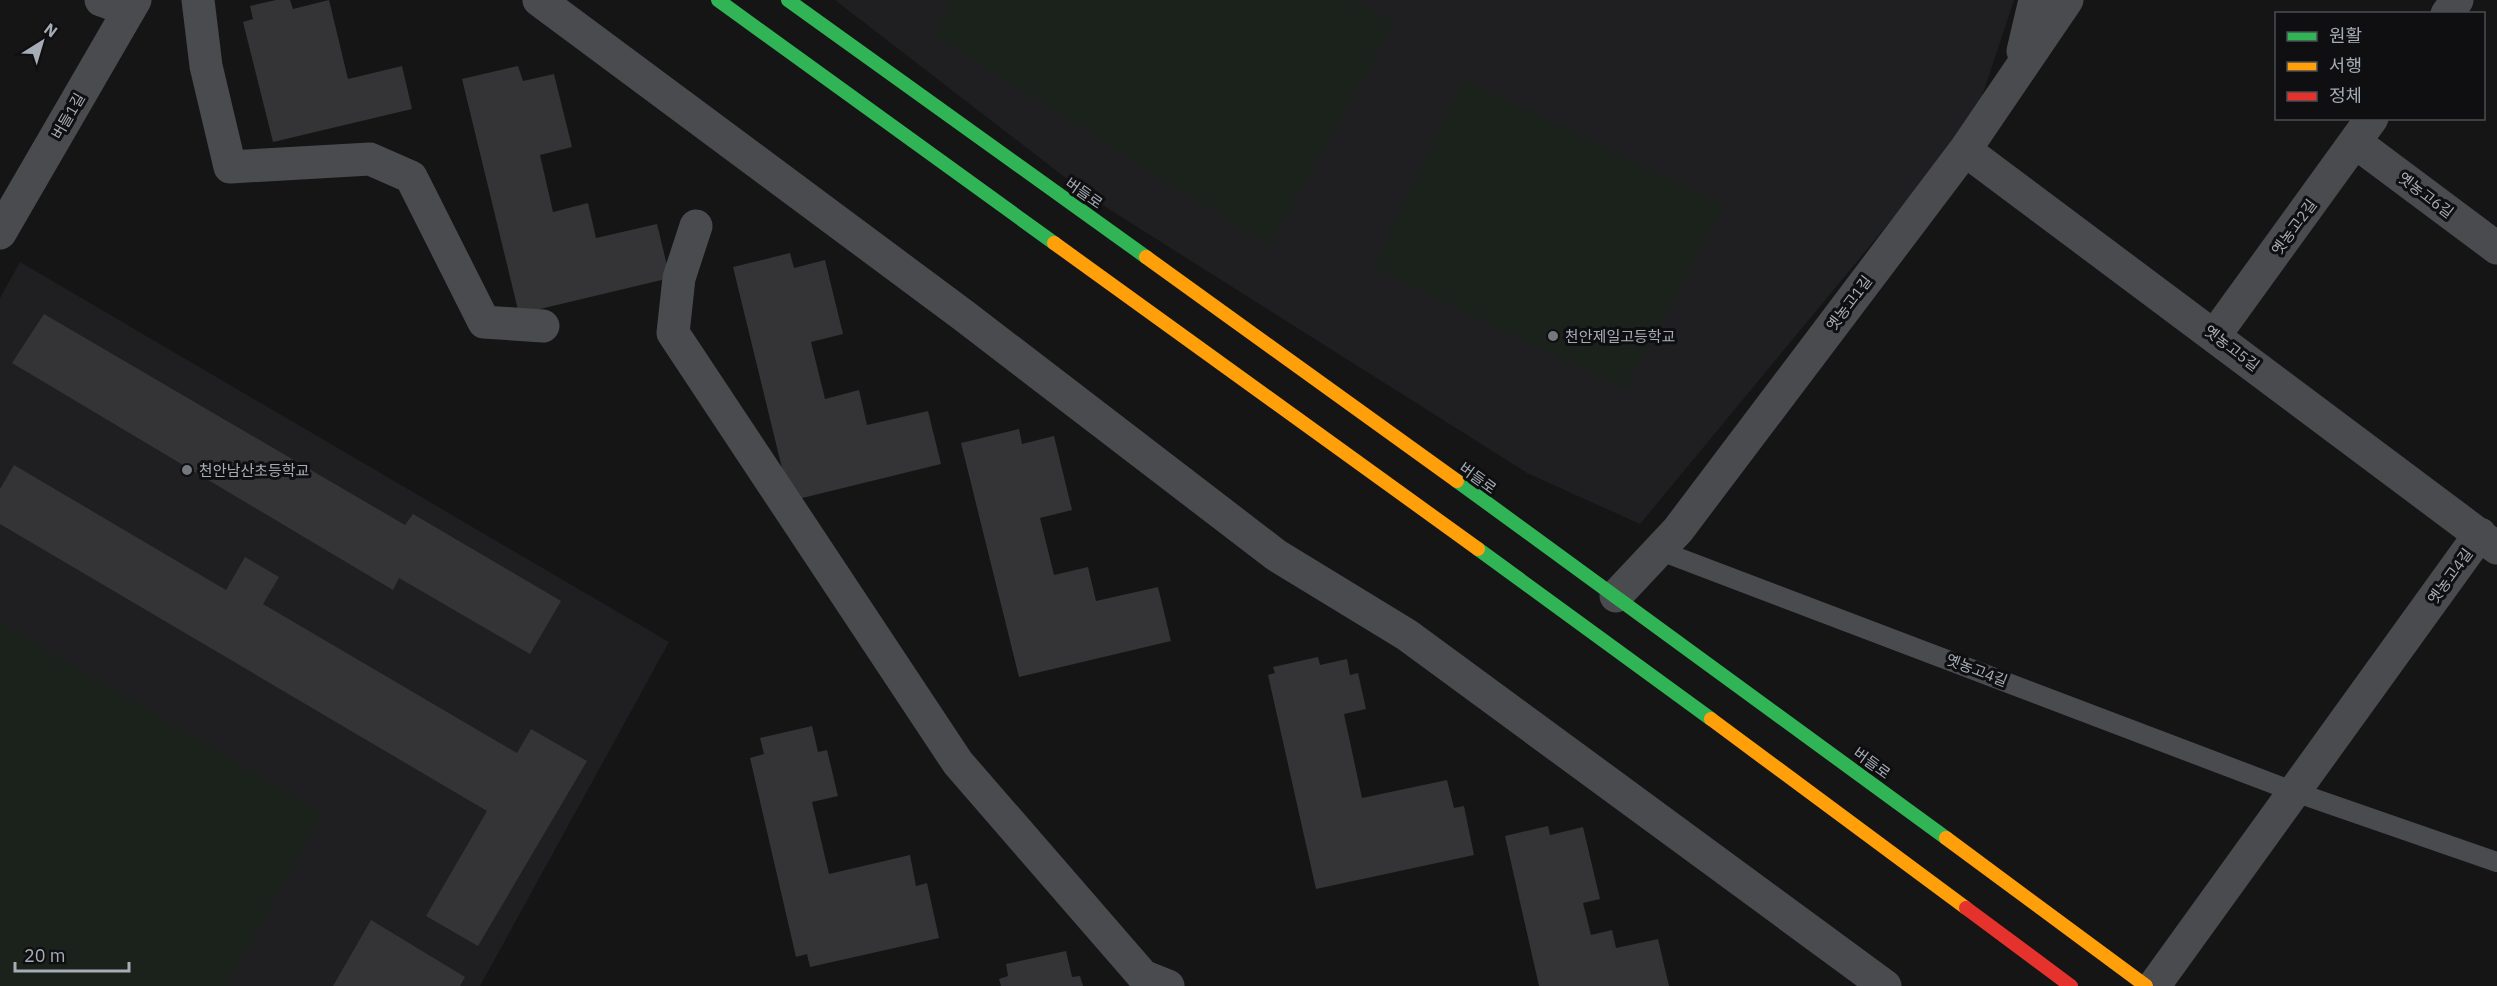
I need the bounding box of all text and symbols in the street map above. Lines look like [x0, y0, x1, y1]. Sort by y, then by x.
north arrow [12, 12, 72, 72]
legend [2275, 12, 2485, 120]
text: N [40, 19, 62, 41]
text: 원활 [2329, 24, 2362, 47]
text: 서행 [2329, 54, 2362, 77]
text: 정체 [2329, 84, 2362, 107]
street label: 버들1길 [47, 89, 89, 143]
street label: 옛농고6길 [2395, 168, 2457, 222]
street label: 버들로 [1062, 173, 1106, 213]
street label: 옛농고2길 [2267, 195, 2321, 259]
street label: 옛농고1길 [1822, 272, 1876, 334]
street label: 옛농고5길 [2201, 321, 2263, 375]
place label: 천안제일고등학교 [1565, 327, 1675, 346]
marker: 천안제일고등학교 [1546, 329, 1560, 343]
street label: 버들로 [1456, 458, 1500, 498]
place label: 천안남산초등학교 [199, 461, 309, 480]
marker: 천안남산초등학교 [180, 463, 194, 477]
street label: 옛농고4길 [2423, 544, 2477, 608]
street label: 옛농고4길 [1944, 650, 2010, 690]
street label: 버들로 [1850, 743, 1894, 783]
scale bar [15, 935, 129, 973]
text: 20 m [24, 944, 66, 967]

